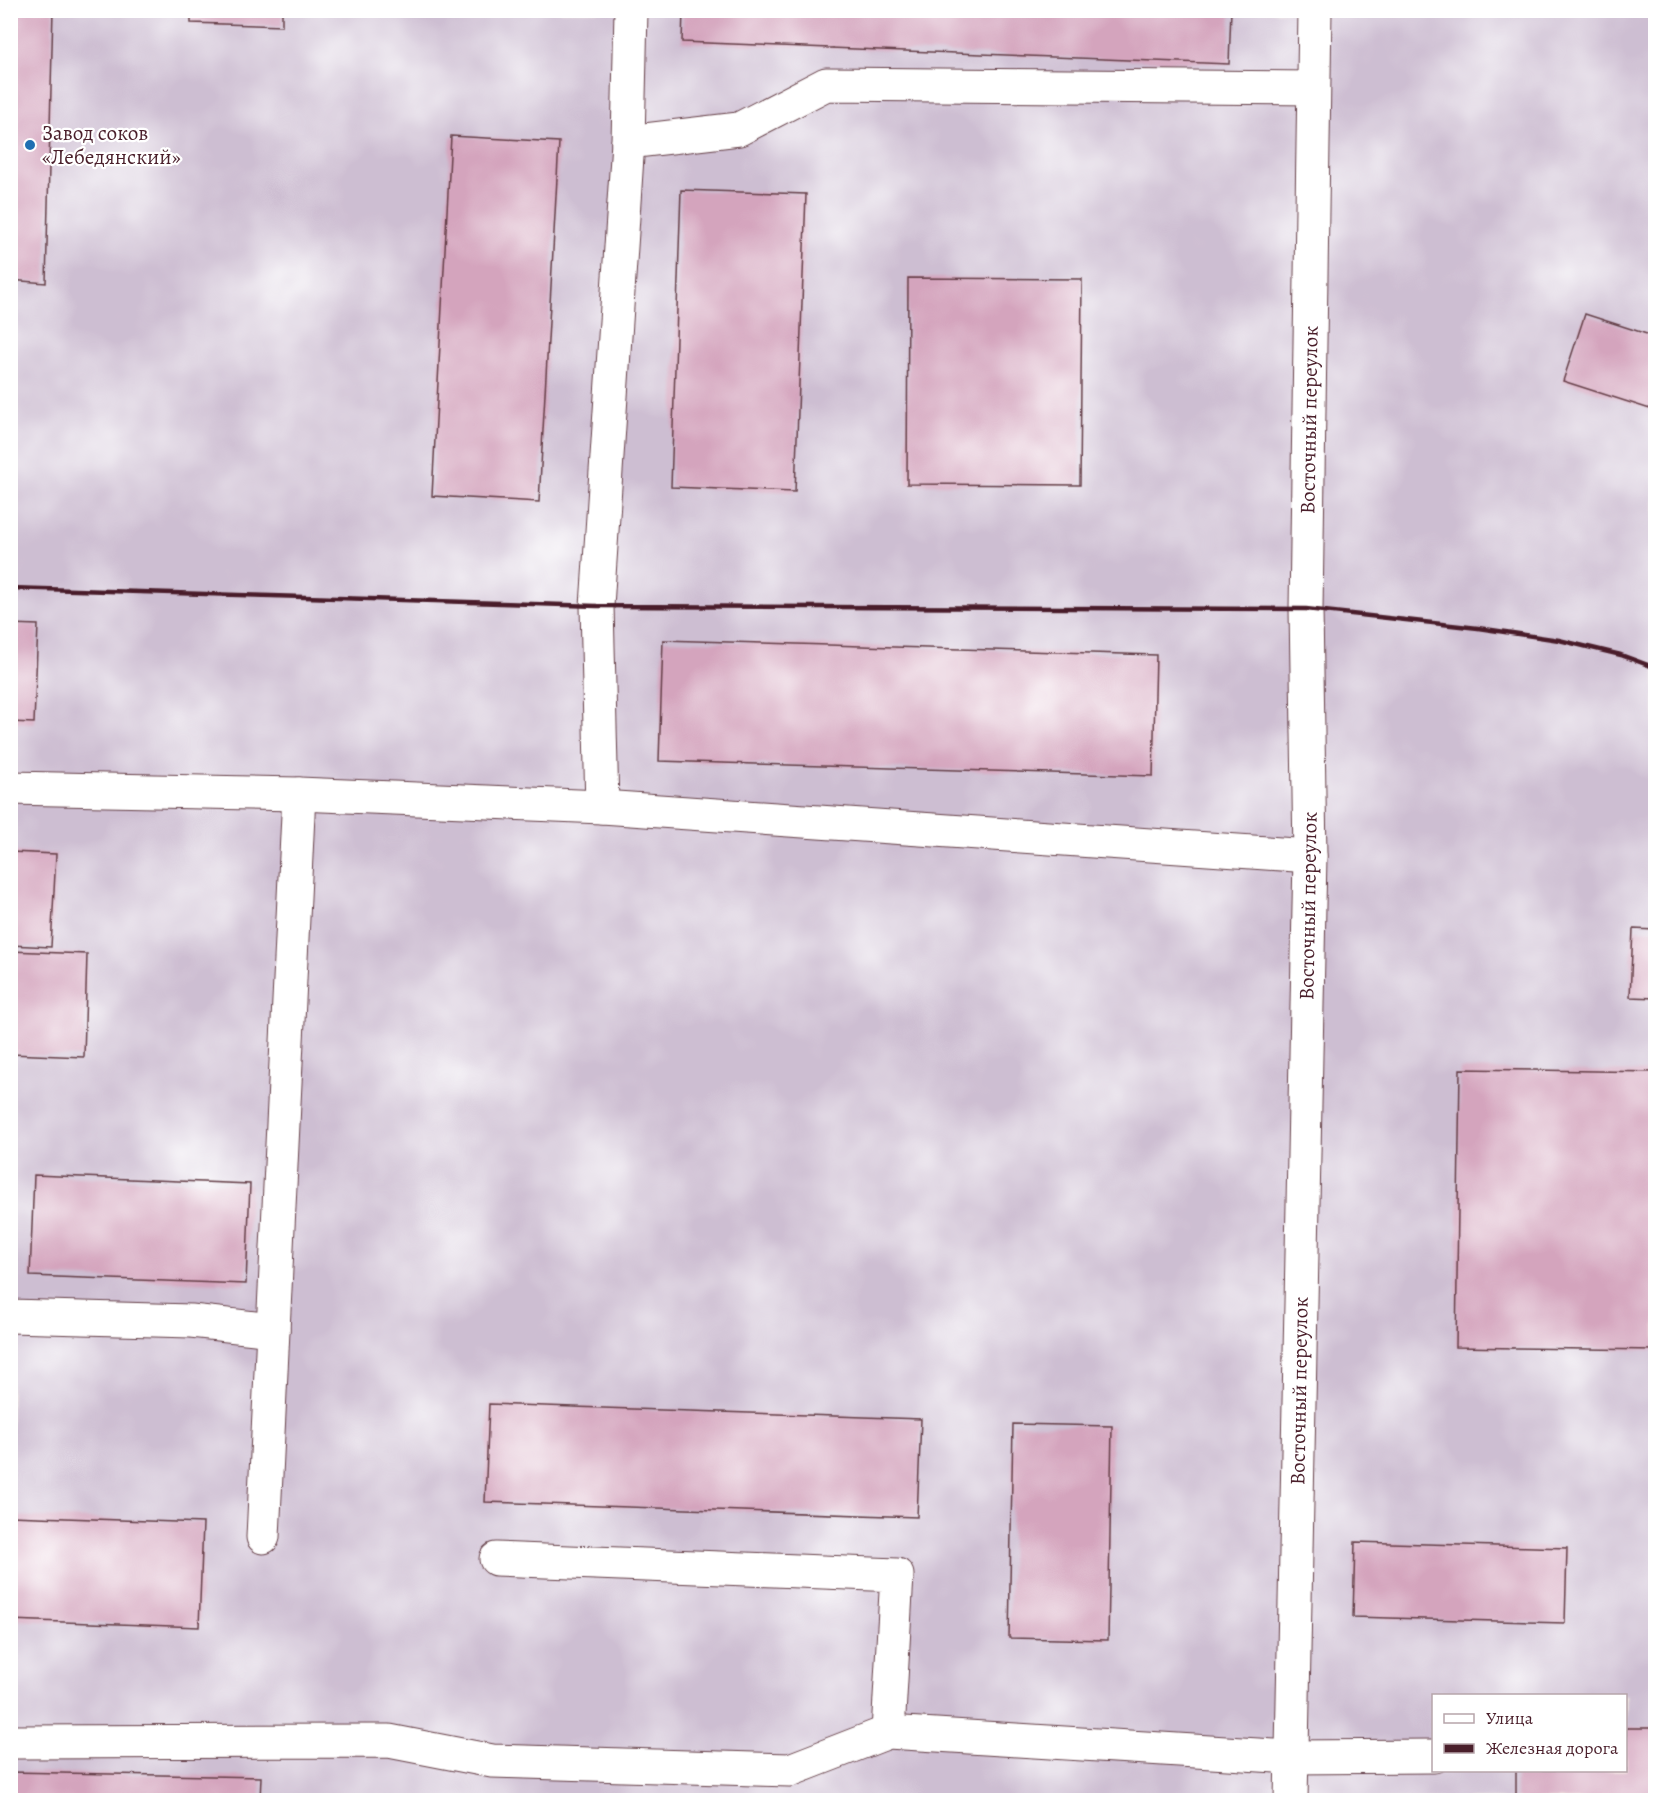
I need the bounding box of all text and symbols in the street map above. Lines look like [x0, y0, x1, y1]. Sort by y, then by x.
place label: Завод соков «Лебедянский» [42, 119, 181, 171]
marker: Завод соков «Лебедянский» [23, 138, 37, 152]
street label: Восточный переулок [1293, 326, 1325, 514]
street label: Восточный переулок [1292, 812, 1324, 1000]
street label: Восточный переулок [1283, 1297, 1315, 1485]
legend [1432, 1694, 1627, 1772]
text: Улица [1486, 1706, 1534, 1730]
text: Железная дорога [1486, 1736, 1619, 1760]

